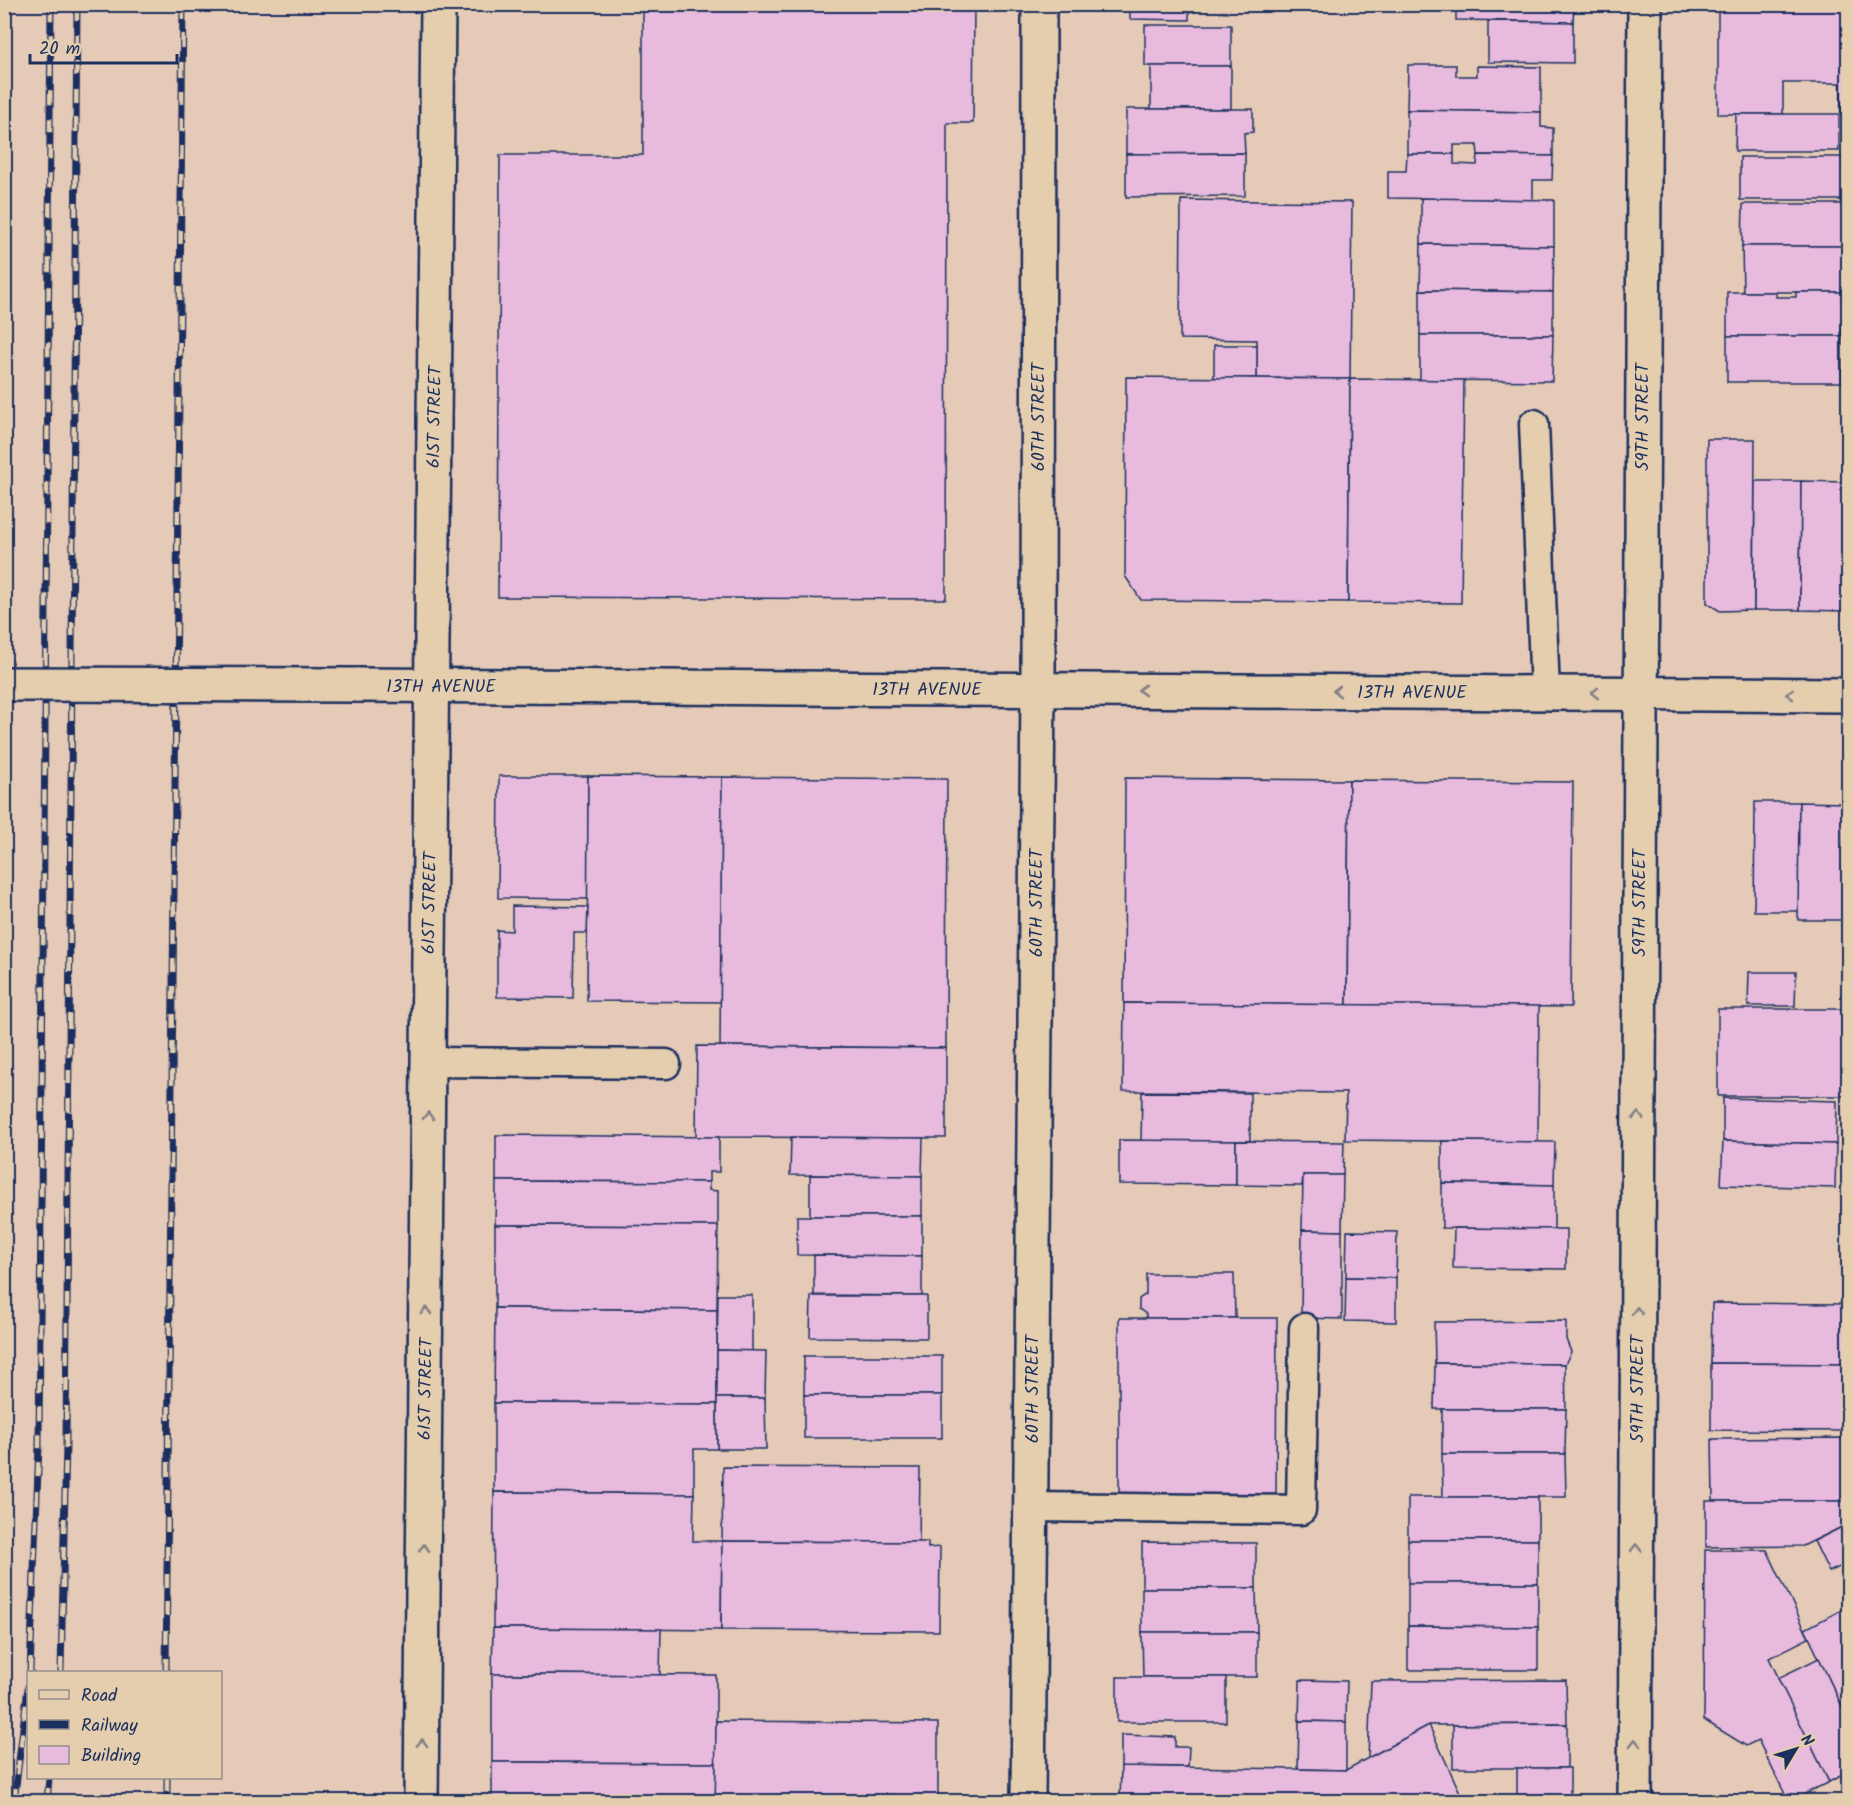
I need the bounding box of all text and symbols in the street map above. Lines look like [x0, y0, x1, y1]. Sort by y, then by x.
scale bar [30, 27, 177, 65]
text: 20 m [39, 35, 80, 64]
street label: 60TH STREET [1025, 361, 1054, 471]
street label: 59TH STREET [1629, 362, 1658, 471]
street label: 61ST STREET [420, 364, 451, 469]
street label: 13TH AVENUE [386, 673, 496, 702]
street label: 13TH AVENUE [872, 676, 982, 705]
street label: 13TH AVENUE [1357, 679, 1467, 708]
one-way arrow [1138, 684, 1147, 696]
one-way arrow [1333, 685, 1342, 697]
one-way arrow [1591, 687, 1600, 699]
one-way arrow [1786, 688, 1795, 700]
street label: 60TH STREET [1023, 847, 1052, 957]
street label: 59TH STREET [1626, 848, 1655, 957]
street label: 61ST STREET [415, 850, 446, 955]
one-way arrow [421, 1112, 434, 1121]
one-way arrow [1632, 1112, 1644, 1121]
one-way arrow [420, 1307, 432, 1316]
one-way arrow [1631, 1307, 1643, 1316]
street label: 60TH STREET [1019, 1333, 1048, 1443]
street label: 59TH STREET [1624, 1334, 1653, 1443]
street label: 61ST STREET [411, 1336, 442, 1441]
one-way arrow [418, 1544, 430, 1553]
one-way arrow [1630, 1544, 1642, 1553]
legend [27, 1671, 222, 1779]
text: Road [81, 1682, 118, 1711]
text: Railway [81, 1712, 138, 1741]
north arrow [1766, 1719, 1826, 1779]
text: N [1794, 1729, 1820, 1752]
one-way arrow [416, 1739, 428, 1748]
one-way arrow [1629, 1739, 1641, 1748]
text: Building [81, 1742, 141, 1771]

